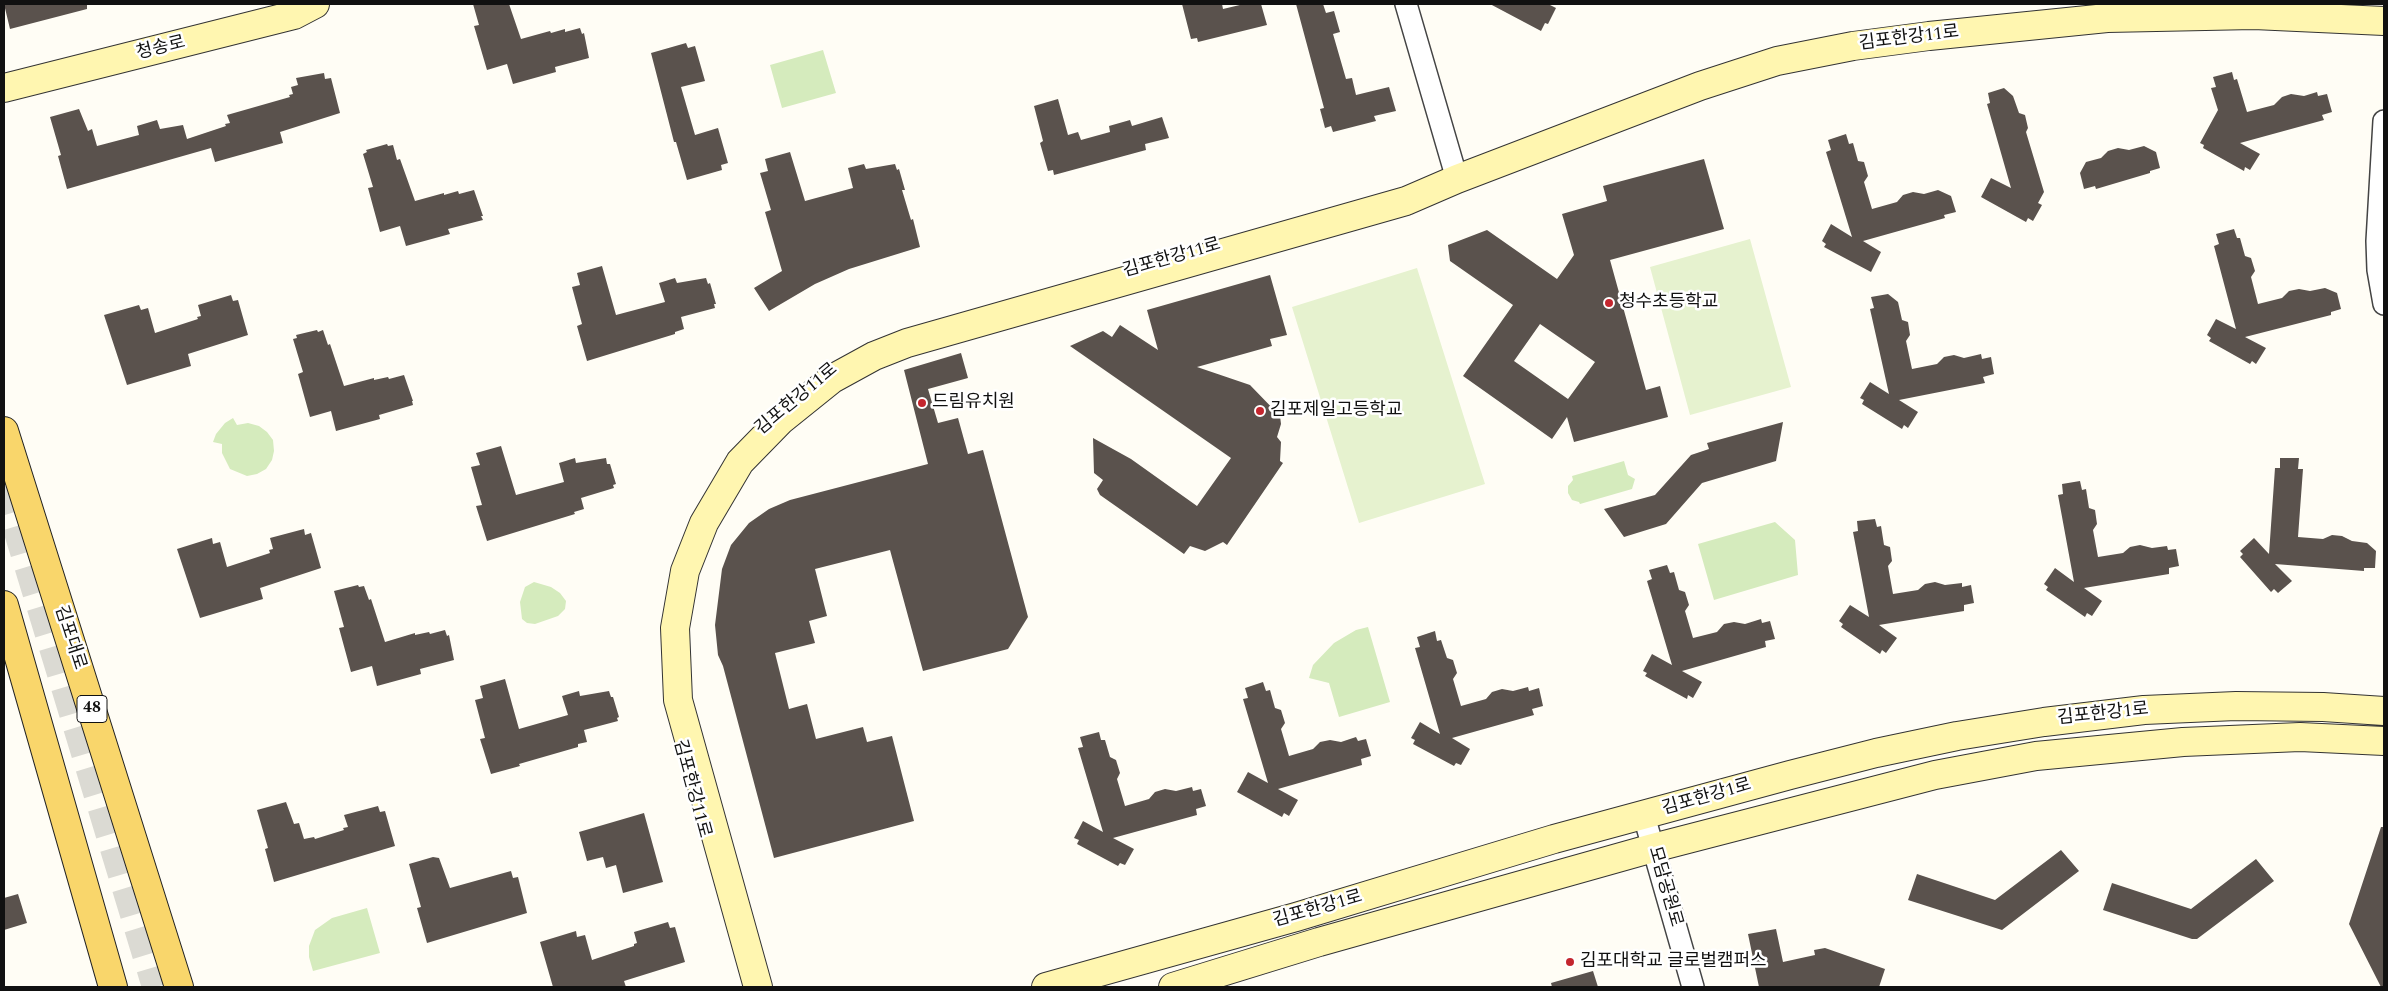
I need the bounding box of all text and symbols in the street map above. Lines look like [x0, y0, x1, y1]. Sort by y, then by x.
street label: 김포한강11로 [1858, 22, 1960, 56]
street label: 청송로 [134, 33, 188, 65]
street label: 김포한강11로 [1121, 235, 1223, 283]
place label: 청수초등학교 [1619, 292, 1718, 314]
marker: 청수초등학교 [1603, 297, 1615, 309]
street label: 김포한강11로 [751, 359, 843, 441]
place label: 드림유치원 [932, 392, 1015, 414]
marker: 드림유치원 [916, 397, 928, 409]
place label: 김포제일고등학교 [1270, 400, 1402, 422]
marker: 김포제일고등학교 [1254, 405, 1266, 417]
street label: 김포대로 [48, 603, 90, 673]
road number: 48 [77, 696, 107, 722]
street label: 김포한강1로 [2056, 699, 2150, 731]
street label: 김포한강11로 [668, 738, 714, 840]
street label: 김포한강1로 [1660, 775, 1754, 821]
street label: 모담공원로 [1642, 844, 1686, 930]
street label: 김포한강1로 [1271, 887, 1365, 933]
place label: 김포대학교 글로벌캠퍼스 [1580, 951, 1767, 973]
marker: 김포대학교 글로벌캠퍼스 [1564, 956, 1576, 968]

